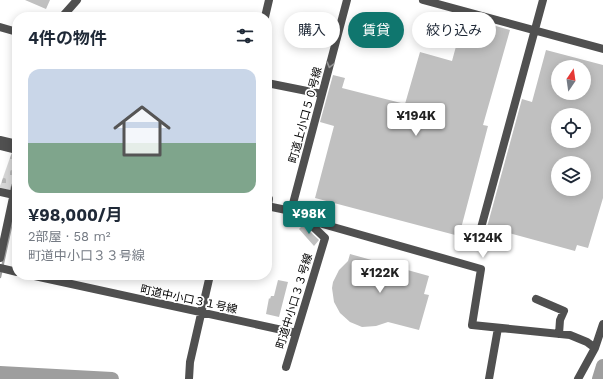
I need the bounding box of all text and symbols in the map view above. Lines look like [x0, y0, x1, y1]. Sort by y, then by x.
chip: 購入 [284, 12, 340, 48]
chip: 賃貸 [348, 12, 404, 48]
chip: 絞り込み [412, 12, 496, 48]
icon: filters [234, 25, 256, 47]
text: 4件の物件 [28, 28, 107, 48]
north arrow [551, 60, 591, 100]
map controls [551, 60, 591, 196]
one-way arrow [326, 61, 335, 68]
street label: 町道上小口５０号線 [286, 66, 325, 165]
icon: home [106, 95, 178, 167]
pin: ¥194K [388, 103, 444, 137]
text: ¥194K [396, 108, 436, 123]
button: locate [551, 108, 591, 148]
button: layers [551, 156, 591, 196]
pin: ¥98K [285, 201, 333, 235]
text: ¥98,000/月 [28, 205, 123, 225]
text: ¥98K [292, 206, 326, 221]
pin: ¥124K [455, 225, 511, 259]
text: 2部屋 · 58 m² [28, 229, 111, 244]
text: ¥124K [463, 230, 503, 245]
text: 町道中小口３３号線 [28, 248, 145, 263]
street label: 町道中小口３３号線 [274, 252, 315, 350]
pin: ¥122K [352, 260, 408, 294]
text: ¥122K [361, 265, 399, 280]
street label: 町道中小口３１号線 [139, 283, 239, 316]

